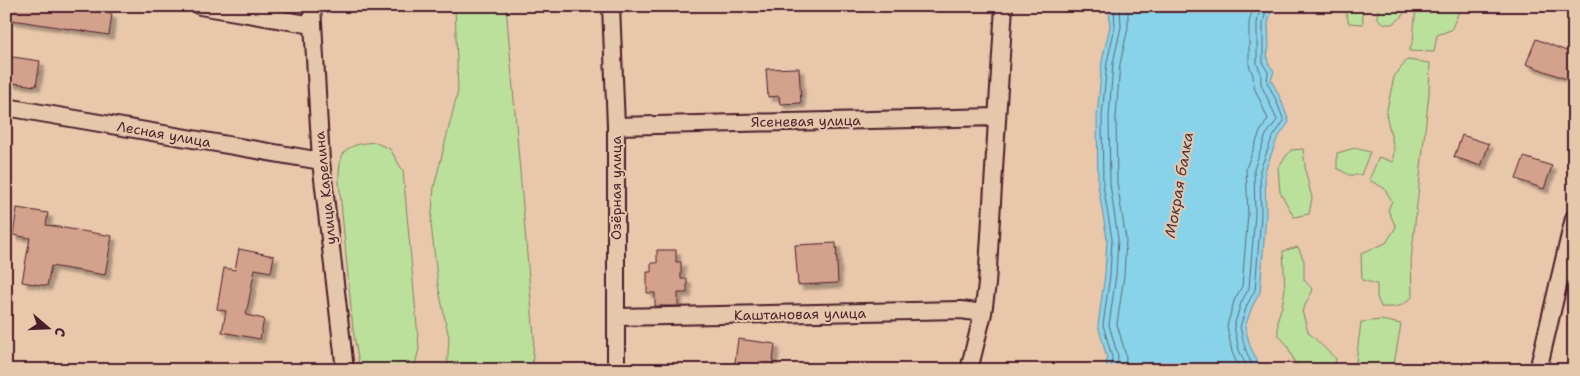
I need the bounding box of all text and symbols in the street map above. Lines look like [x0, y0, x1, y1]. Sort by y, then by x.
street label: Ясеневая улица [751, 111, 861, 131]
street label: Лесная улица [115, 117, 213, 151]
street label: улица Карелина [310, 130, 340, 246]
water label: Мокрая балка [1160, 131, 1198, 239]
street label: Озёрная улица [607, 136, 625, 240]
north arrow [22, 304, 72, 354]
street label: Каштановая улица [734, 304, 866, 324]
text: С [50, 325, 70, 339]

